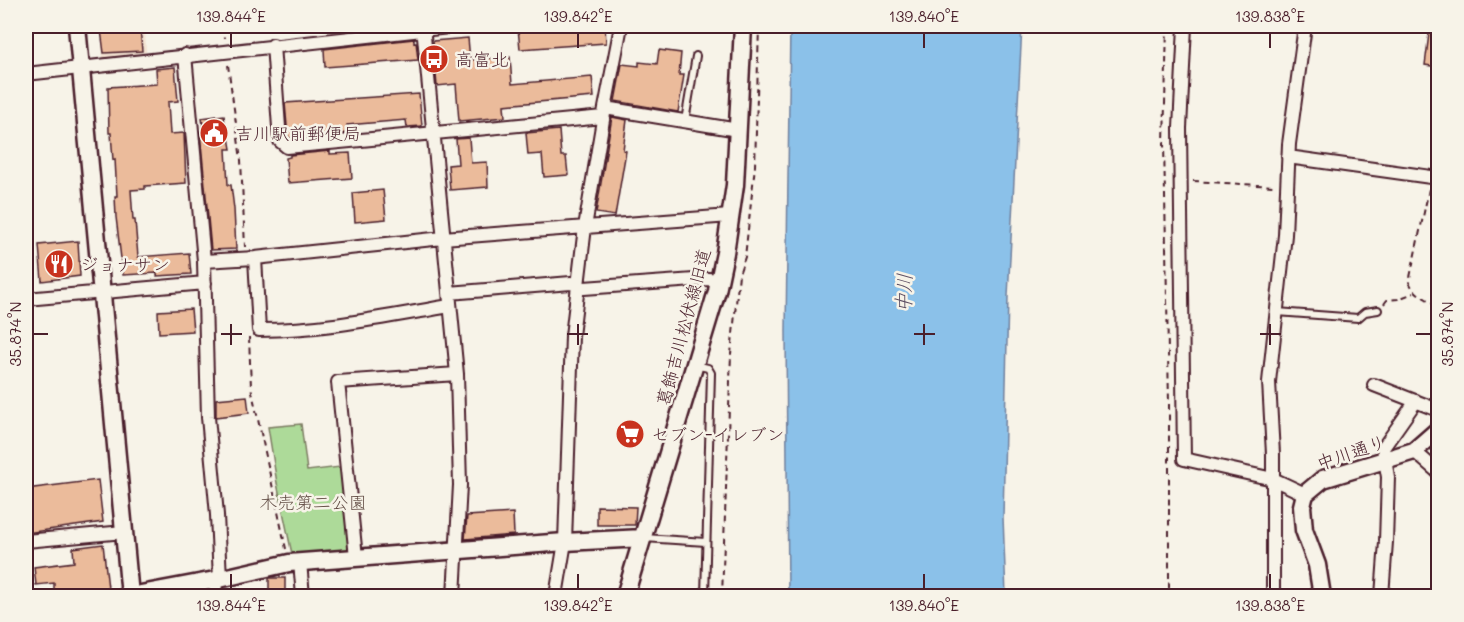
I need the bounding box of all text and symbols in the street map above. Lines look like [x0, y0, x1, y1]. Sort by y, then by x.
text: 139.844°E [196, 6, 266, 26]
text: 139.842°E [543, 6, 613, 26]
text: 139.840°E [889, 6, 960, 26]
text: 139.838°E [1235, 6, 1305, 26]
bus stop icon: 高富北 [418, 43, 450, 75]
place label: 高富北 [455, 47, 509, 71]
public building icon: 吉川駅前郵便局 [198, 117, 230, 149]
place label: 吉川駅前郵便局 [235, 121, 361, 145]
street label: 葛飾吉川松伏線旧道 [650, 246, 716, 408]
restaurant icon: ジョナサン [43, 248, 75, 280]
place label: ジョナサン [80, 252, 170, 276]
water label: 中川 [889, 273, 917, 313]
text: 35.874°N [5, 301, 25, 367]
text: 35.874°N [1437, 301, 1457, 367]
supermarket icon: セブン-イレブン [614, 418, 646, 450]
place label: セブン-イレブン [651, 422, 785, 446]
street label: 中川通り [1313, 429, 1389, 475]
park label: 木売第二公園 [259, 490, 367, 514]
text: 139.844°E [196, 595, 266, 615]
text: 139.842°E [543, 595, 613, 615]
text: 139.840°E [889, 595, 960, 615]
text: 139.838°E [1235, 595, 1305, 615]

